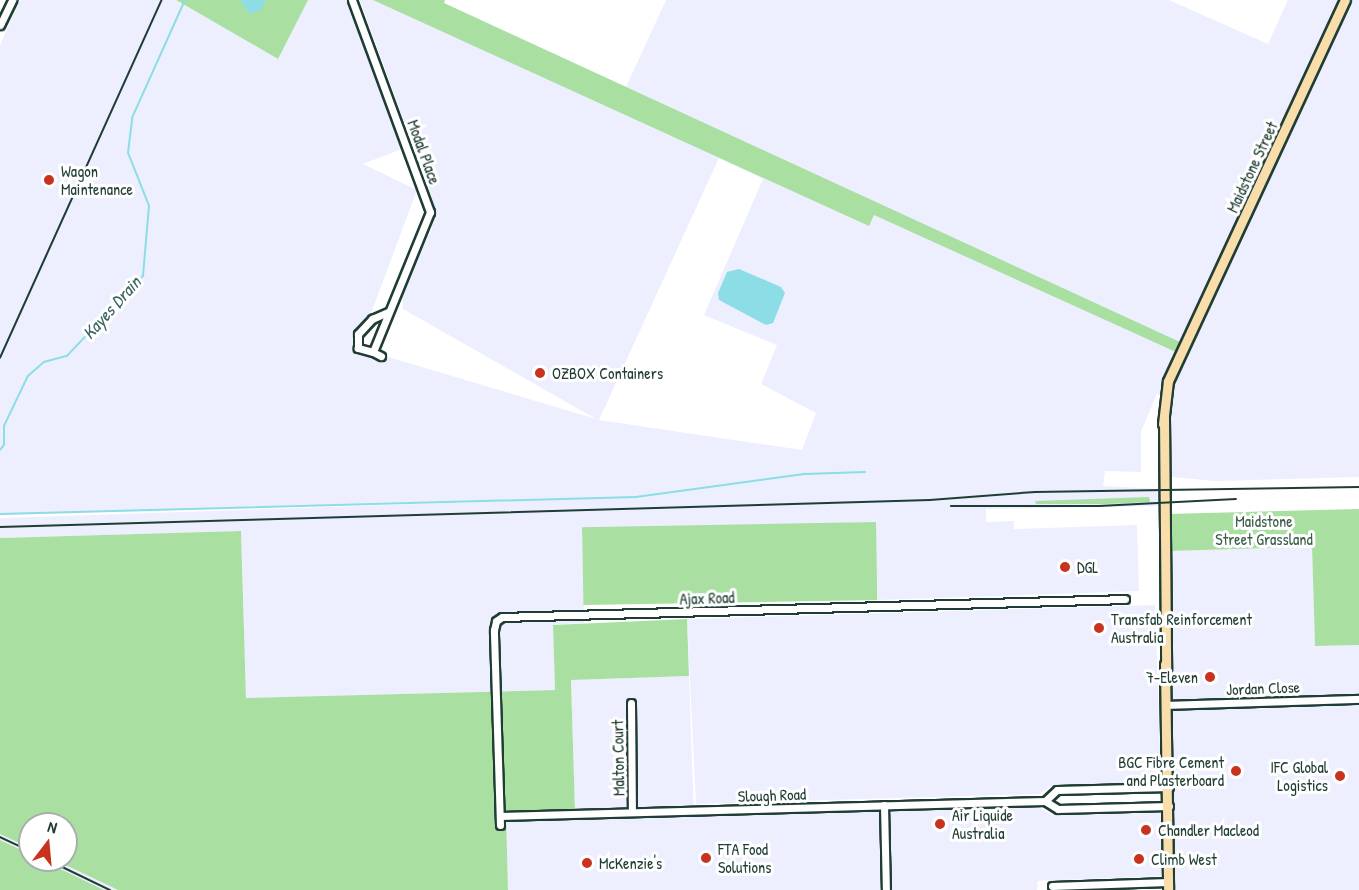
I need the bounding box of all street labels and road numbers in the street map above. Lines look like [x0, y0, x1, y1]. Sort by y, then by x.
street label: Modal Place [403, 117, 445, 187]
street label: Maidstone Street [1223, 118, 1281, 216]
street label: Ajax Road [679, 587, 735, 609]
street label: Jordan Close [1226, 677, 1300, 699]
street label: Malton Court [608, 720, 628, 796]
street label: Slough Road [738, 784, 806, 806]

